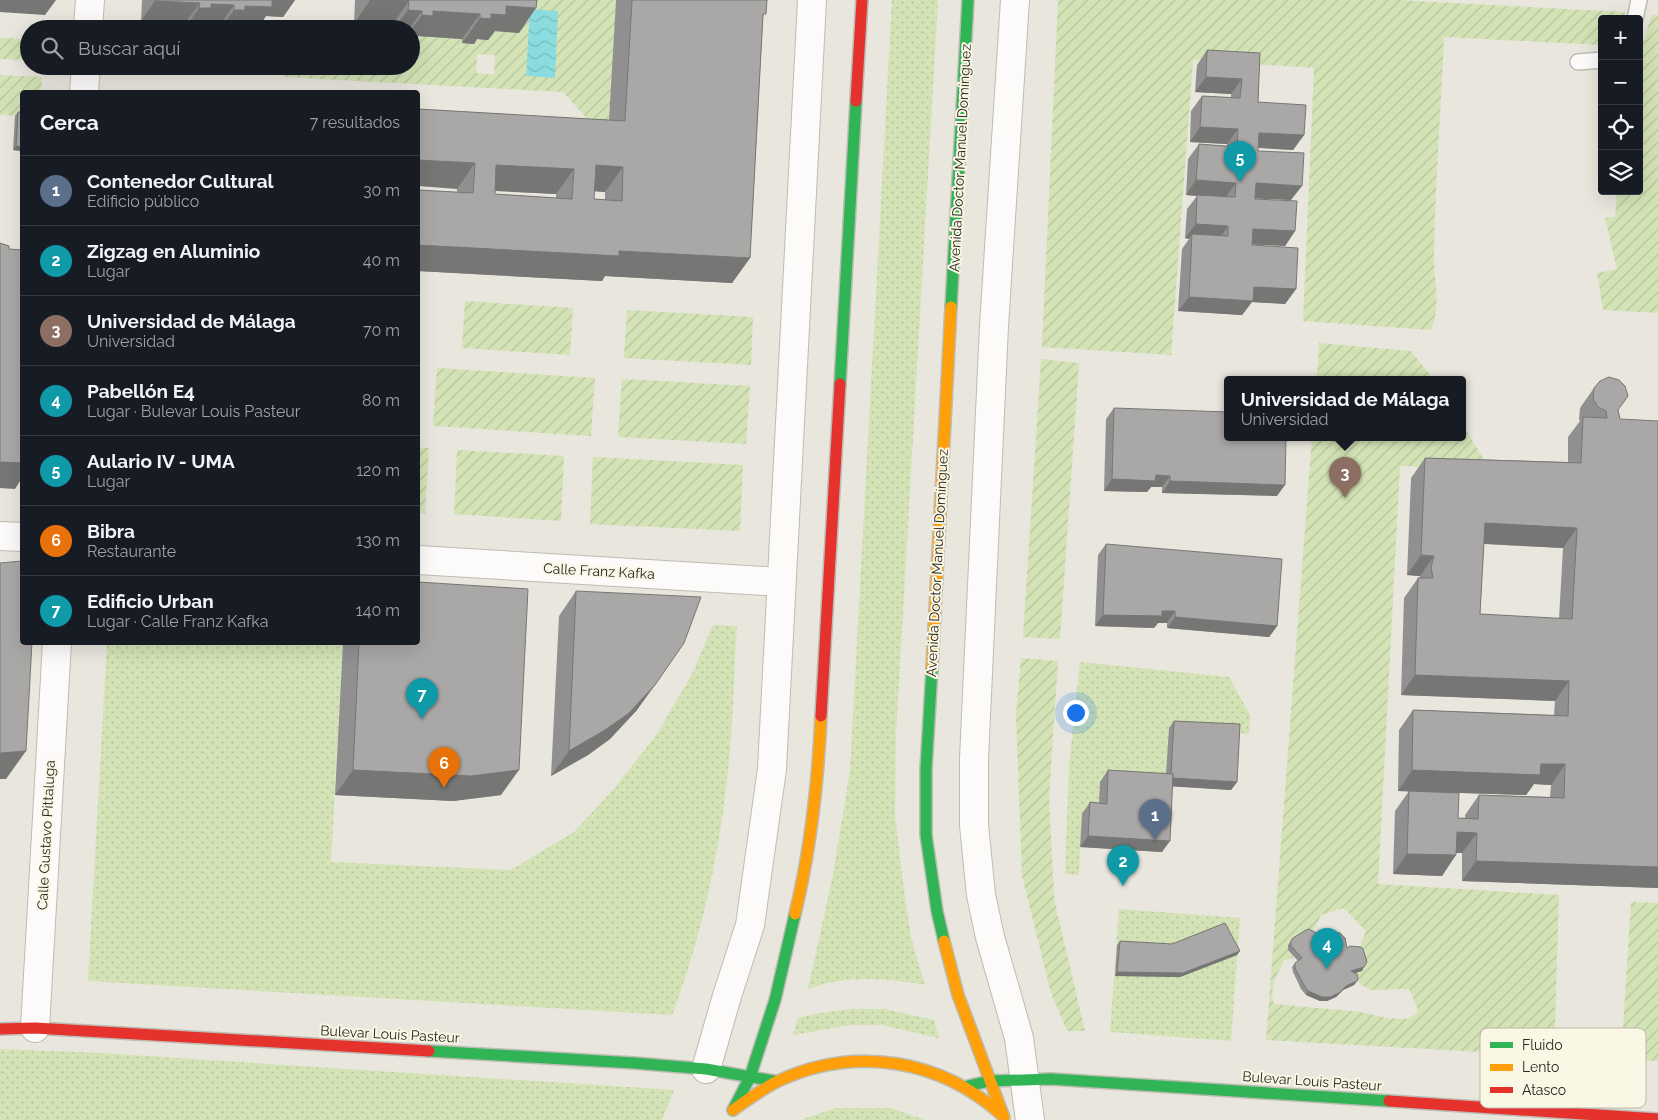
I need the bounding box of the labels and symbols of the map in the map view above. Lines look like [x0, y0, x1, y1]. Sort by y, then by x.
street label: Avenida Doctor Manuel Domínguez [946, 43, 974, 273]
pin: 5 [1224, 141, 1256, 182]
street label: Avenida Doctor Manuel Domínguez [923, 448, 951, 678]
pin: 3 [1329, 457, 1361, 498]
street label: Calle Franz Kafka [543, 560, 655, 582]
pin: 7 [406, 678, 438, 719]
your location [1063, 700, 1089, 726]
pin: 6 [428, 747, 460, 788]
street label: Calle Gustavo Pittaluga [34, 760, 58, 910]
pin: 1 [1139, 799, 1171, 840]
pin: 2 [1107, 845, 1139, 886]
pin: 4 [1311, 928, 1343, 969]
street label: Bulevar Louis Pasteur [320, 1022, 460, 1046]
legend [1480, 1028, 1646, 1108]
text: Fluido [1522, 1037, 1562, 1053]
text: Lento [1522, 1059, 1559, 1075]
street label: Bulevar Louis Pasteur [1242, 1068, 1382, 1094]
text: Atasco [1522, 1082, 1566, 1098]

